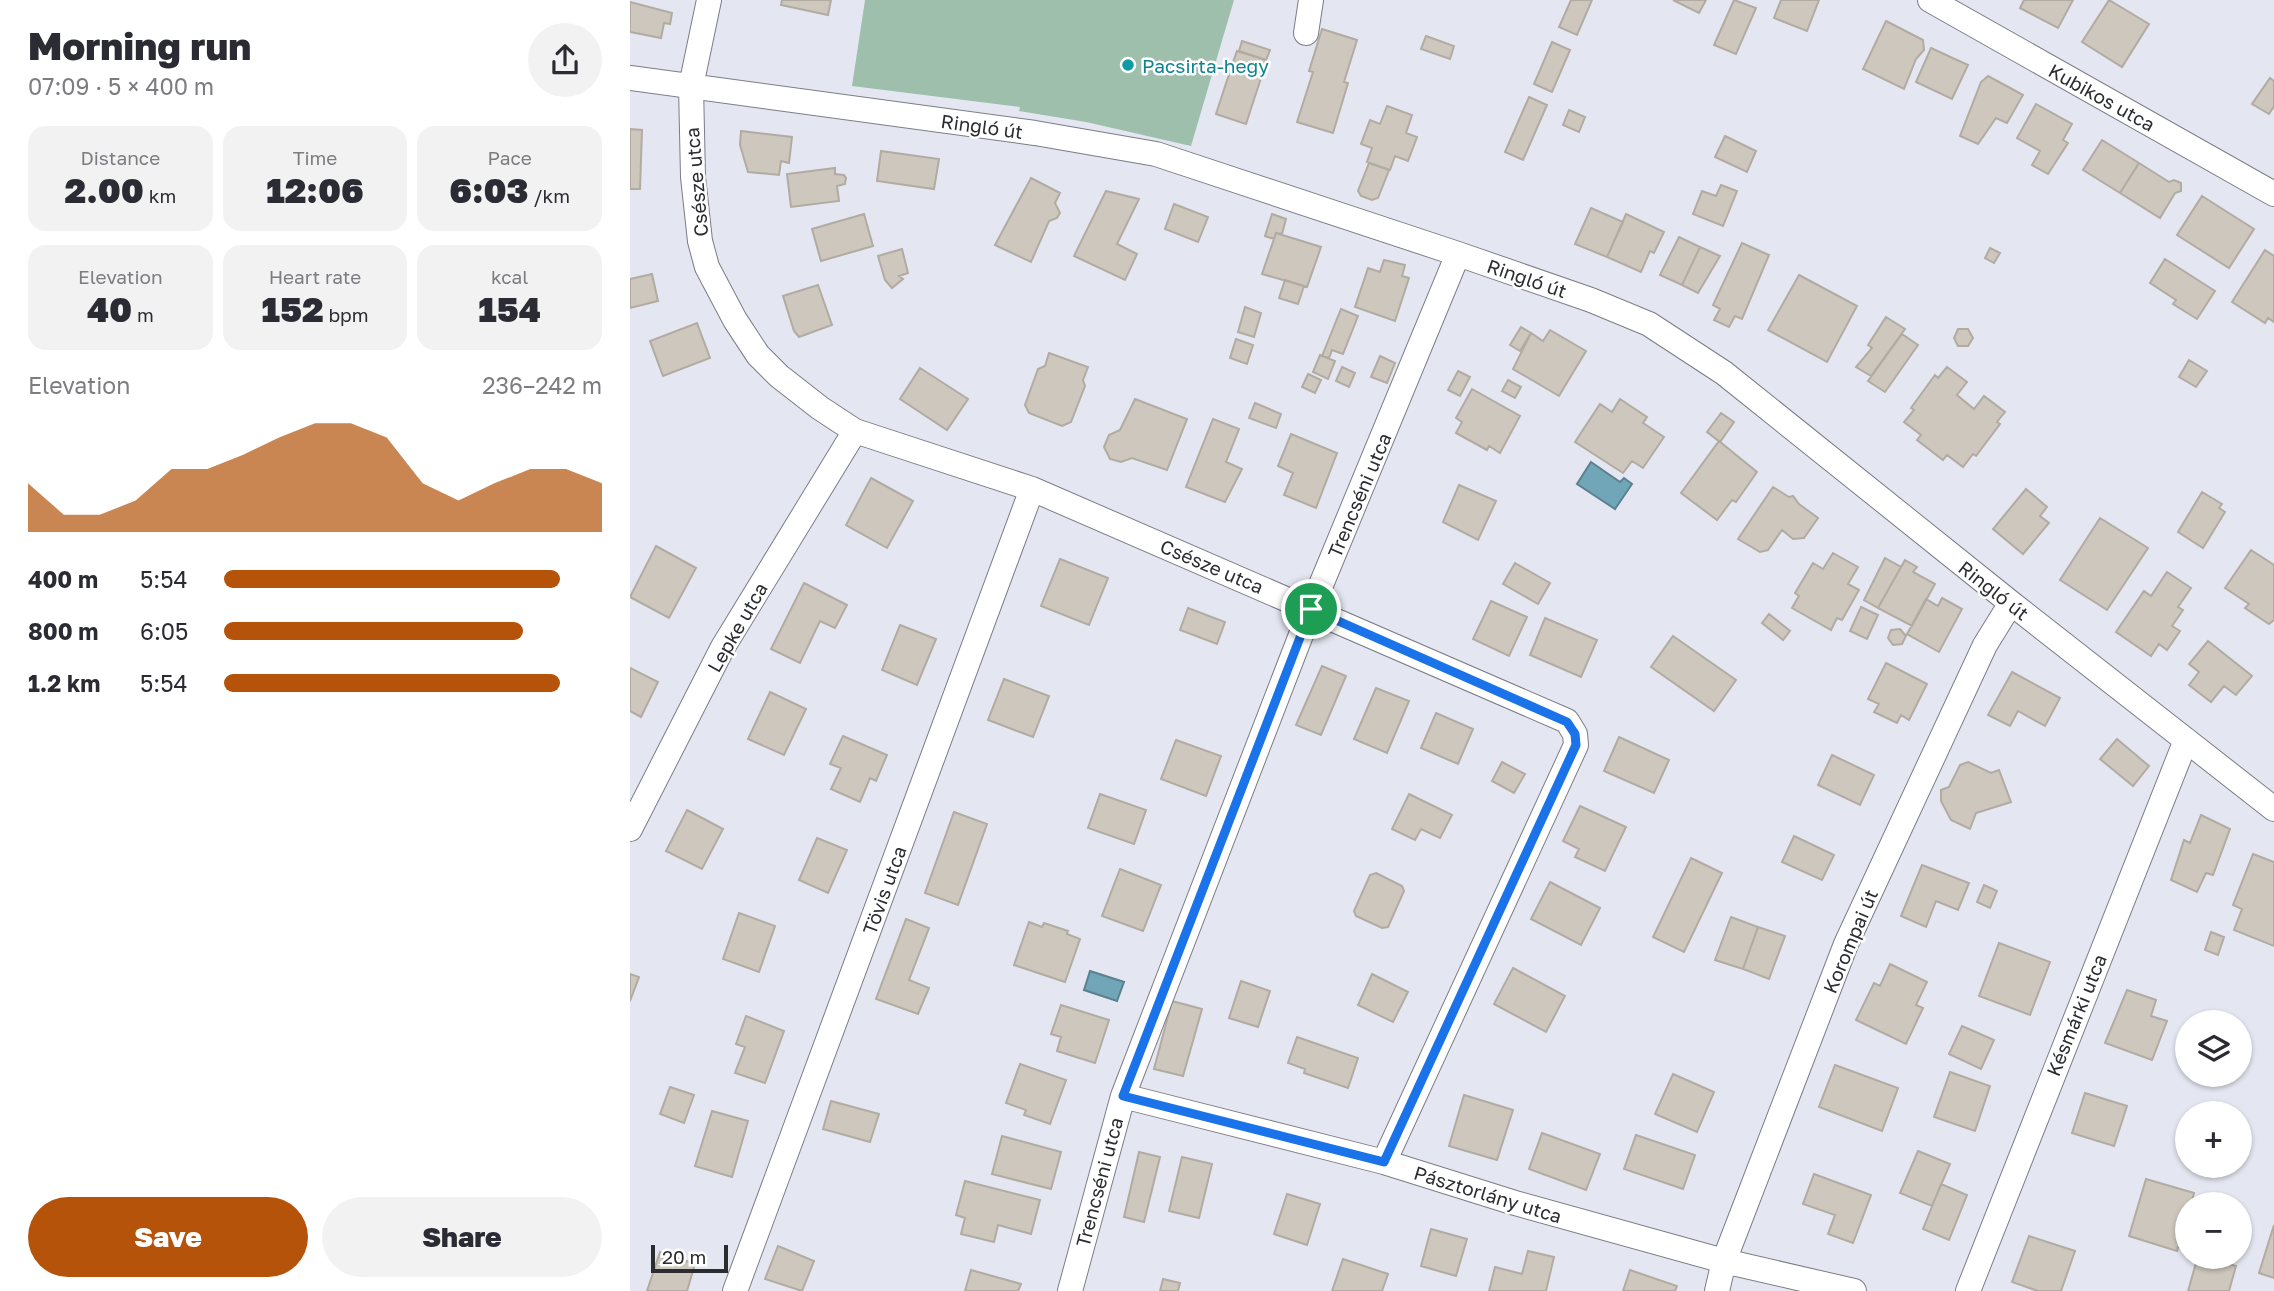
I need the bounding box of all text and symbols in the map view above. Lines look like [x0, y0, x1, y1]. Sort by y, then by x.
text: Morning run [28, 23, 251, 68]
button: share [528, 23, 602, 97]
place label: Pacsirta-hegy [1142, 54, 1269, 77]
marker: Pacsirta-hegy [1120, 57, 1136, 73]
street label: Kubikos utca [2045, 58, 2159, 136]
text: 07:09 · 5 × 400 m [28, 72, 214, 100]
street label: Ringló út [940, 109, 1024, 143]
street label: Csésze utca [680, 126, 712, 238]
text: Distance [80, 146, 160, 169]
text: Time [293, 146, 337, 169]
text: Pace [487, 146, 532, 169]
text: 2.00 [64, 169, 144, 211]
text: 12:06 [266, 169, 364, 211]
text: 6:03 [449, 169, 529, 211]
text: km [144, 184, 176, 207]
text: /km [529, 184, 570, 207]
street label: Ringló út [1484, 254, 1570, 302]
text: Elevation [78, 265, 163, 288]
text: Heart rate [269, 265, 361, 288]
text: kcal [491, 265, 528, 288]
text: 40 [87, 288, 132, 330]
text: 152 [261, 288, 324, 330]
text: 154 [478, 288, 541, 330]
text: m [132, 303, 154, 326]
text: bpm [324, 303, 369, 326]
text: Elevation [28, 371, 130, 399]
text: 236–242 m [482, 371, 602, 399]
street label: Trencséni utca [1322, 429, 1396, 561]
street label: Csésze utca [1157, 534, 1267, 598]
street label: Ringló út [1954, 556, 2034, 624]
text: 400 m [28, 565, 98, 593]
text: 5:54 [140, 565, 188, 593]
street label: Lepke utca [702, 578, 772, 676]
pin [1281, 579, 1341, 639]
icon: arrive [1292, 590, 1330, 628]
text: 800 m [28, 617, 99, 645]
text: 6:05 [140, 617, 188, 645]
text: 1.2 km [28, 669, 100, 697]
text: 5:54 [140, 669, 188, 697]
street label: Tövis utca [857, 843, 911, 937]
street label: Korompai út [1818, 885, 1882, 997]
street label: Késmárki utca [2041, 951, 2111, 1079]
map controls [2175, 1010, 2252, 1269]
button: layers [2175, 1010, 2252, 1087]
button: + [2175, 1101, 2252, 1178]
street label: Trencséni utca [1071, 1115, 1127, 1249]
street label: Pásztorlány utca [1411, 1161, 1565, 1227]
button: − [2175, 1192, 2252, 1269]
button: Save [28, 1197, 308, 1277]
button: Share [322, 1197, 602, 1277]
scale bar [651, 1242, 728, 1274]
text: 20 m [662, 1245, 706, 1268]

